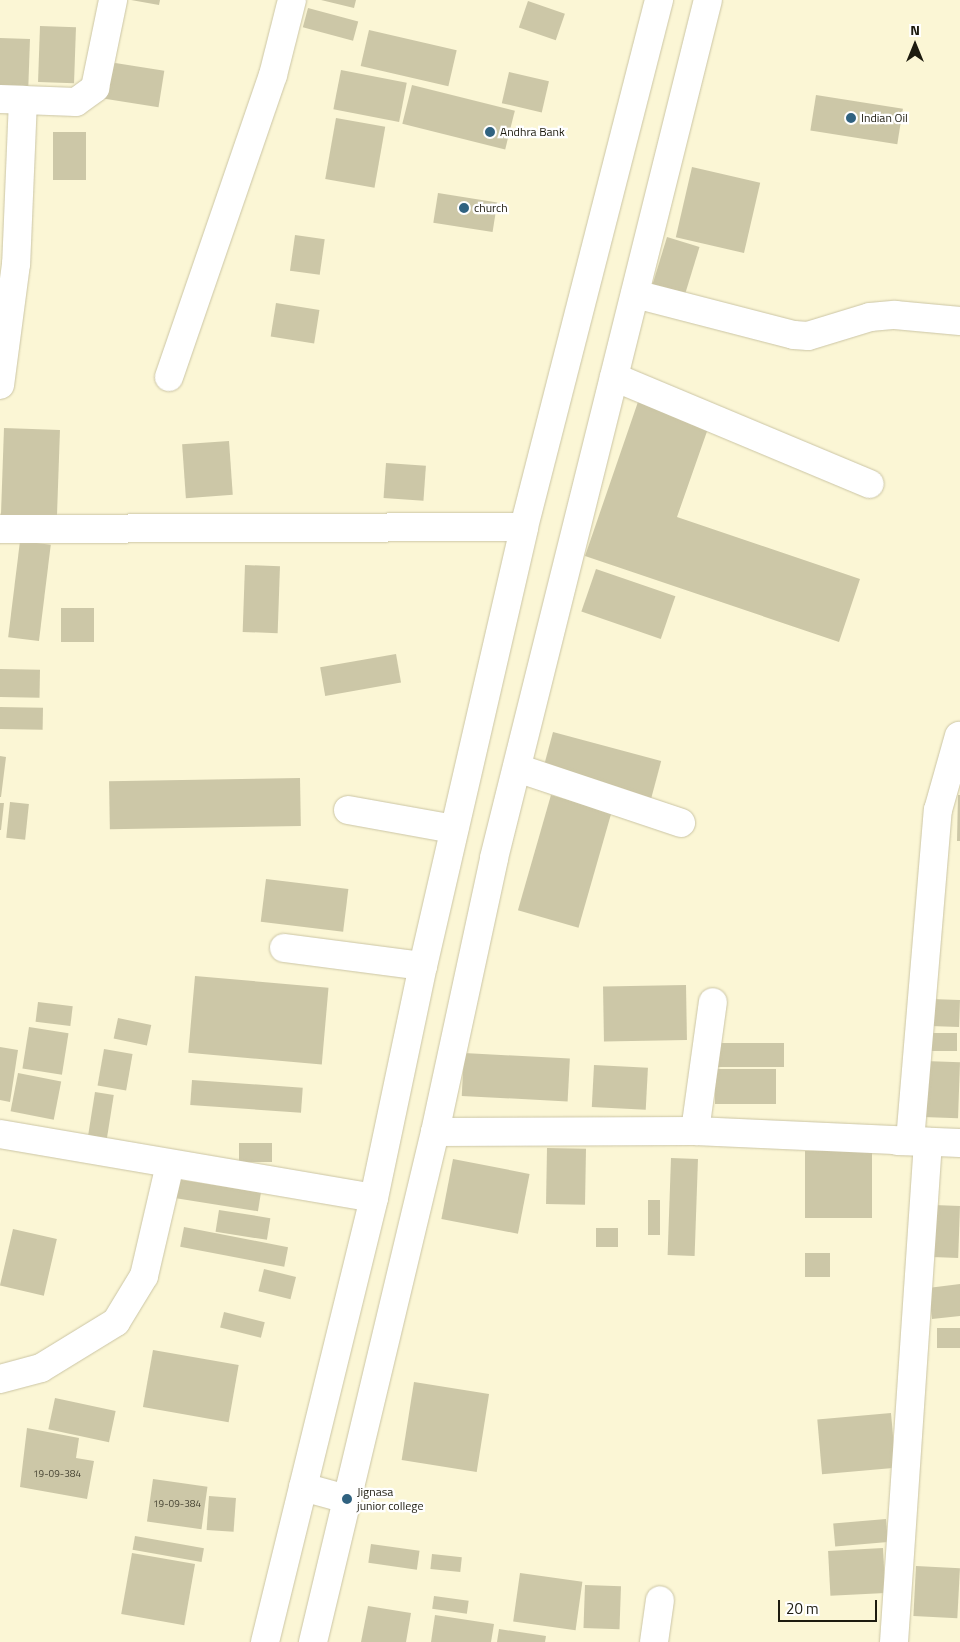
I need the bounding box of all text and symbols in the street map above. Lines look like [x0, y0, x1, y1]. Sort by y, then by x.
text: N [910, 19, 920, 40]
north arrow [890, 20, 940, 70]
place label: Indian Oil [861, 111, 908, 125]
marker: Indian Oil [845, 112, 857, 124]
place label: Andhra Bank [500, 125, 565, 139]
marker: Andhra Bank [484, 126, 496, 138]
place label: church [474, 201, 508, 215]
marker: church [458, 202, 470, 214]
house number: 19-09-384 [33, 1468, 81, 1480]
place label: Jignasa junior college [357, 1485, 424, 1513]
marker: Jignasa junior college [341, 1493, 353, 1505]
house number: 19-09-384 [153, 1498, 201, 1510]
scale bar [780, 1590, 879, 1622]
text: 20 m [786, 1597, 819, 1620]

